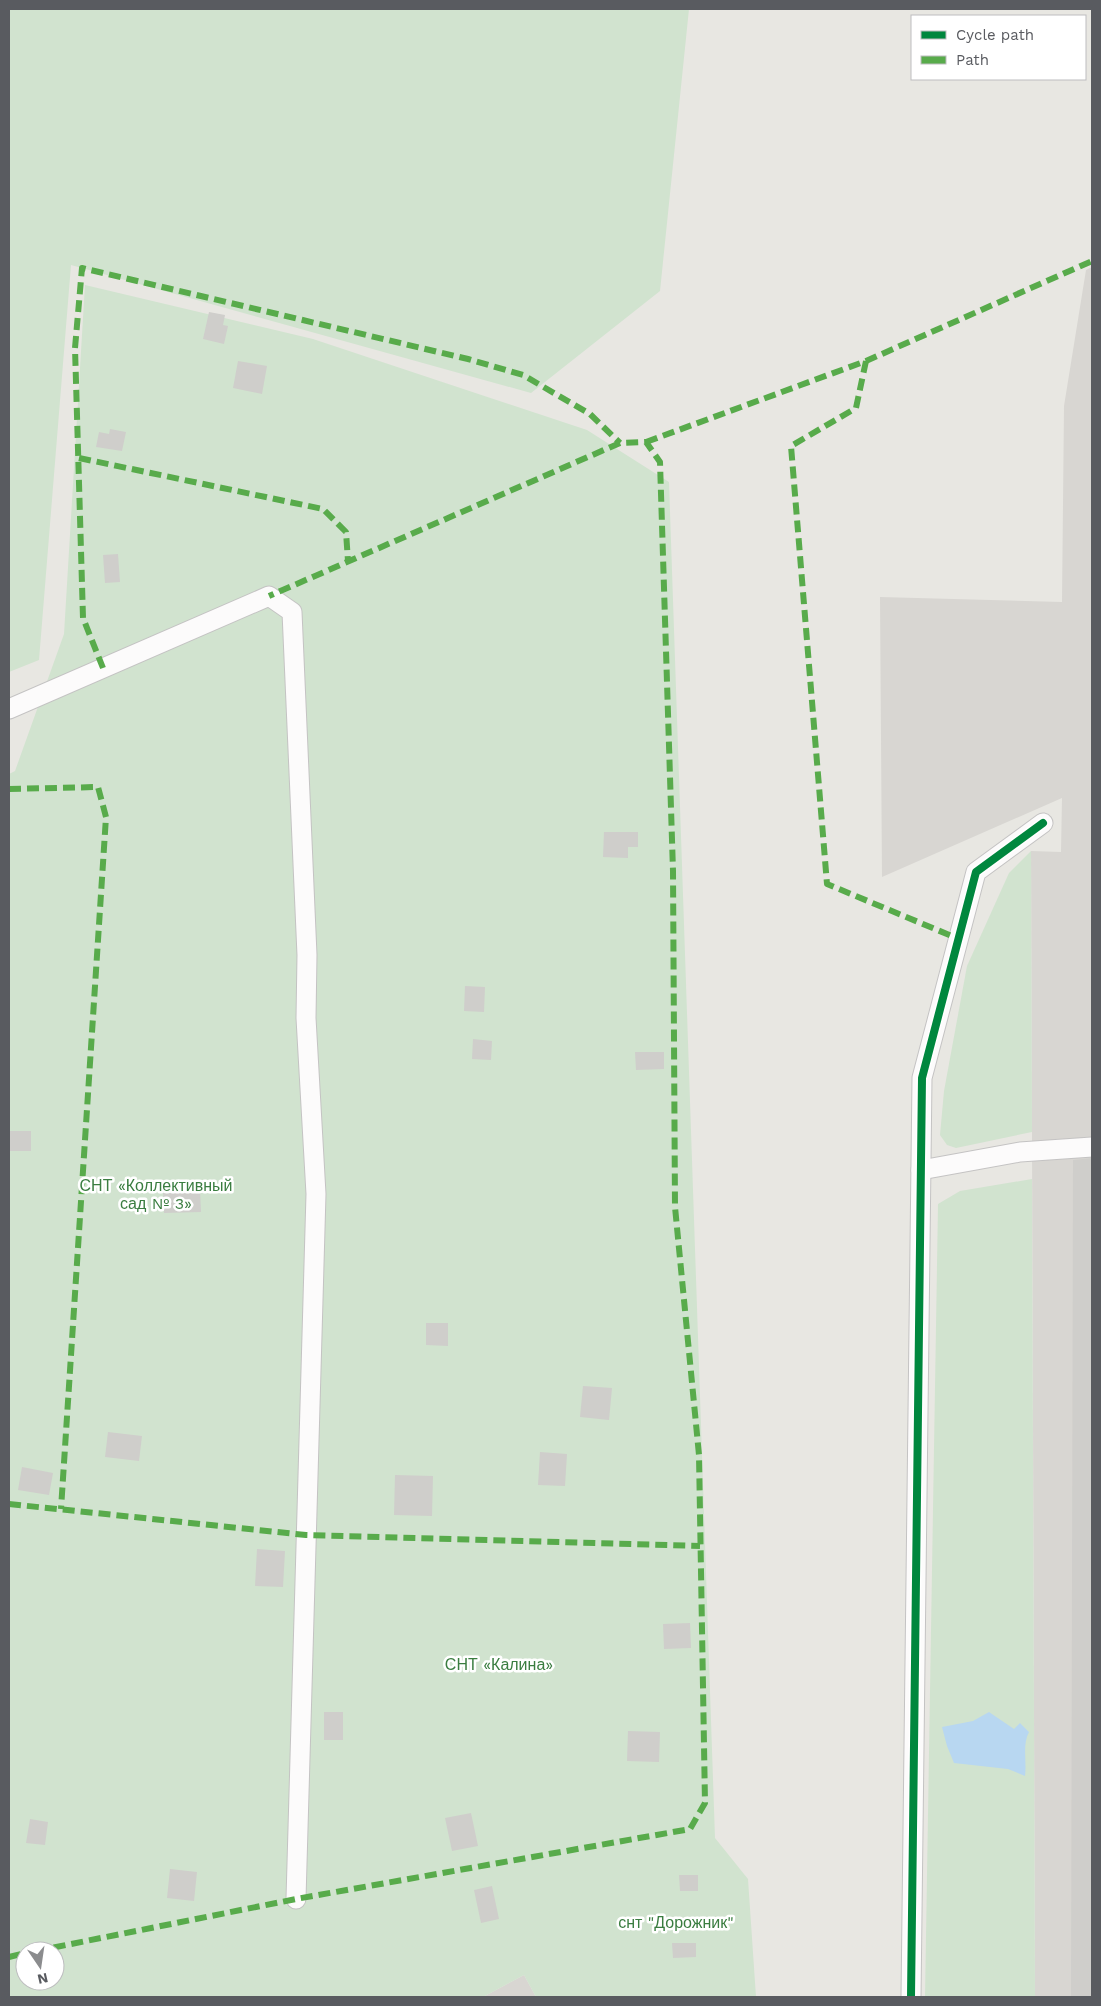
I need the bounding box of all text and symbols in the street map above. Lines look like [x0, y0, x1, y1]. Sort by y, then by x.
legend [911, 15, 1086, 80]
text: Cycle path [956, 26, 1034, 44]
text: Path [956, 51, 989, 69]
park label: СНТ «Коллективный сад № 3» [80, 1176, 232, 1213]
park label: СНТ «Калина» [445, 1655, 553, 1674]
park label: снт "Дорожник" [618, 1913, 734, 1932]
north arrow [15, 1941, 65, 1991]
text: N [36, 1970, 50, 1988]

